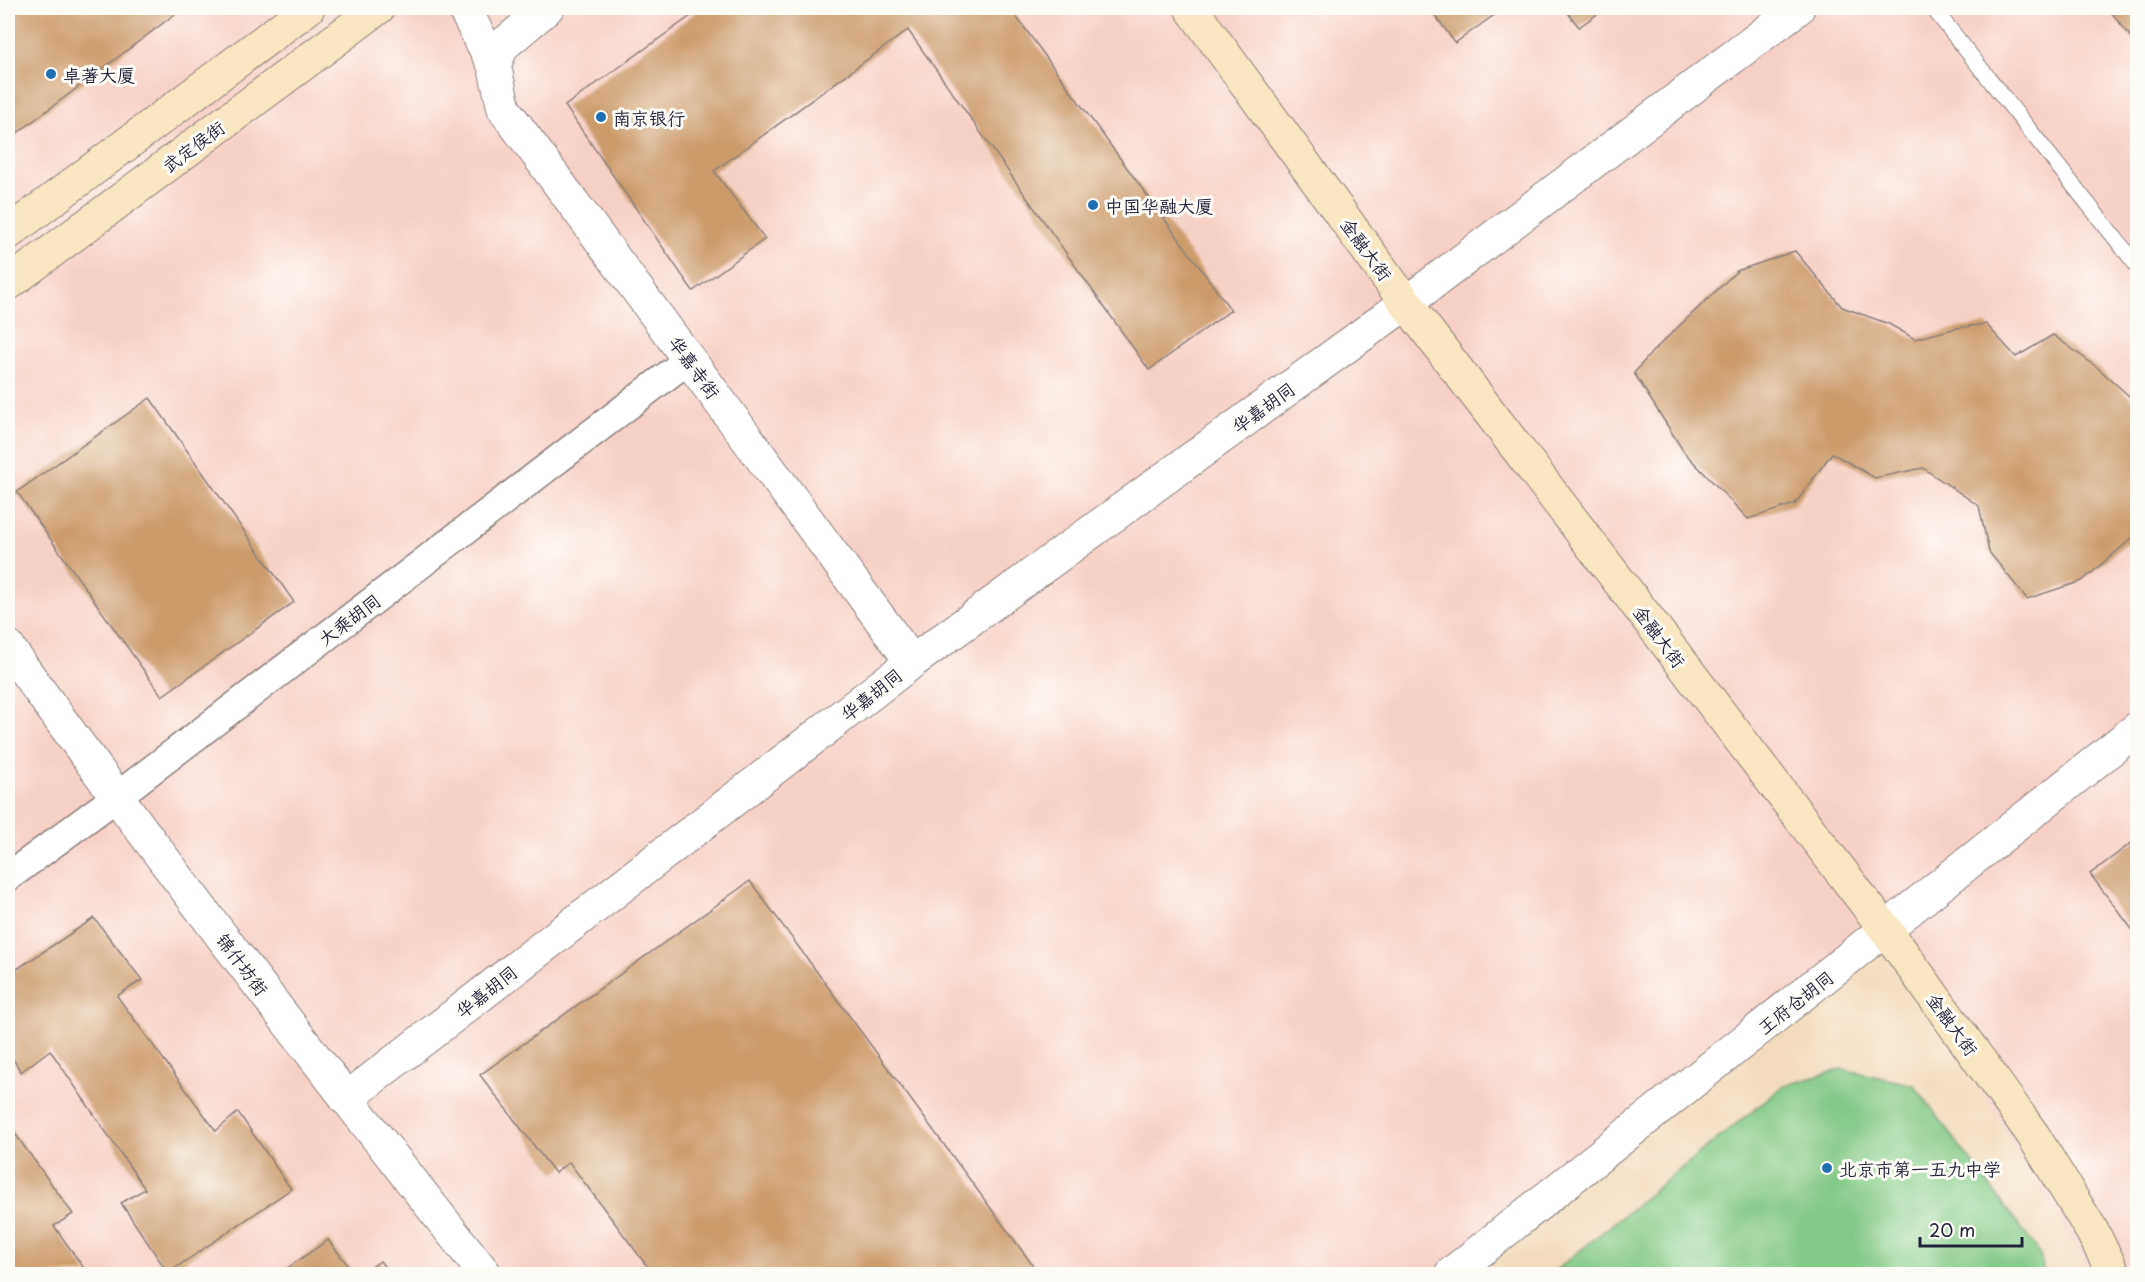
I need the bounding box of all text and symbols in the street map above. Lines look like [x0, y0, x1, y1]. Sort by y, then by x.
place label: 卓著大厦 [63, 61, 135, 88]
marker: 卓著大厦 [44, 67, 58, 81]
place label: 南京银行 [613, 104, 685, 131]
marker: 南京银行 [594, 110, 608, 124]
street label: 武定侯街 [156, 114, 230, 178]
place label: 中国华融大厦 [1105, 192, 1213, 219]
marker: 中国华融大厦 [1086, 198, 1100, 212]
street label: 金融大街 [1335, 212, 1399, 286]
street label: 华嘉寺街 [663, 330, 727, 404]
street label: 华嘉胡同 [1226, 375, 1300, 439]
street label: 大乘胡同 [312, 587, 386, 651]
street label: 金融大街 [1628, 599, 1692, 673]
street label: 华嘉胡同 [834, 661, 908, 727]
street label: 锦什坊街 [211, 927, 275, 1001]
street label: 华嘉胡同 [449, 958, 523, 1024]
street label: 王府仓胡同 [1751, 964, 1839, 1040]
street label: 金融大街 [1921, 987, 1985, 1061]
place label: 北京市第一五九中学 [1839, 1155, 2001, 1182]
marker: 北京市第一五九中学 [1820, 1161, 1834, 1175]
scale bar [1920, 1210, 2022, 1248]
text: 20 m [1929, 1216, 1975, 1243]

